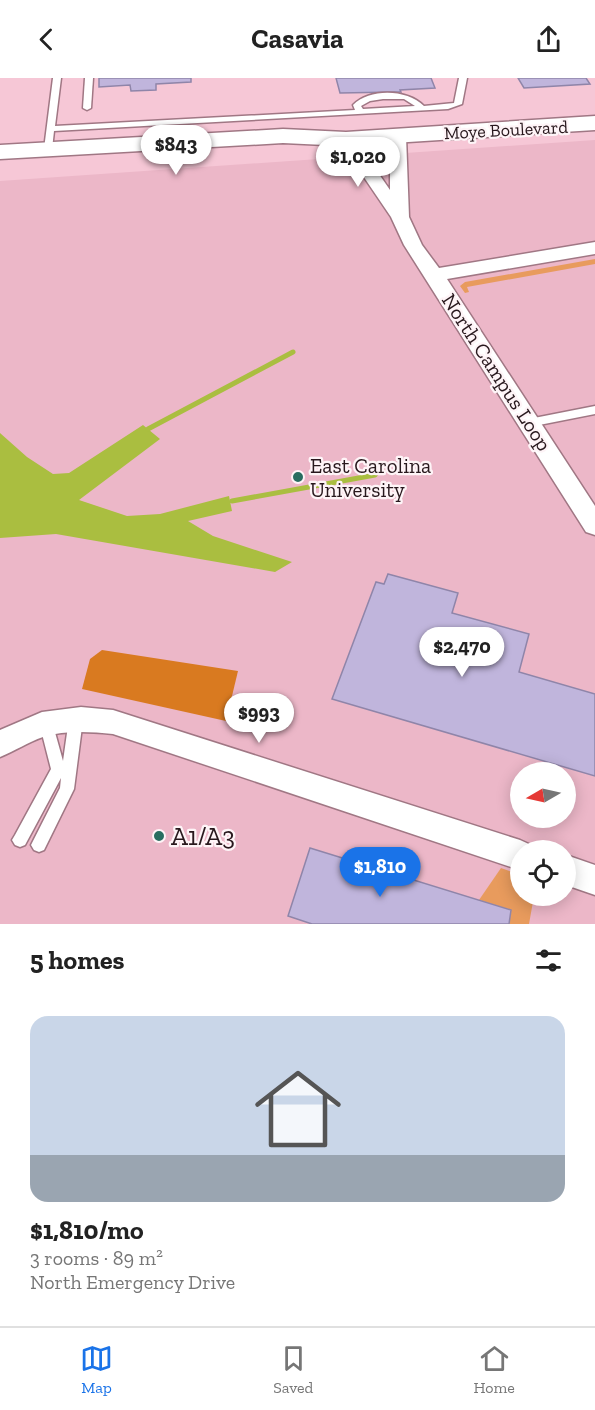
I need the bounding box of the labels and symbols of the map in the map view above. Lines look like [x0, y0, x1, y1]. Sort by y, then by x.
street label: Moye Boulevard [443, 116, 569, 144]
pin: $843 [140, 125, 212, 176]
pin: $1,020 [309, 137, 407, 188]
street label: North Campus Loop [437, 289, 557, 455]
place label: East Carolina University [310, 453, 431, 502]
marker: East Carolina University [291, 470, 305, 484]
pin: $2,470 [413, 627, 511, 678]
pin: $993 [223, 693, 295, 744]
north arrow [510, 762, 576, 828]
place label: A1/A3 [171, 820, 235, 852]
marker: A1/A3 [152, 829, 166, 843]
pin: $1,810 [331, 847, 429, 898]

